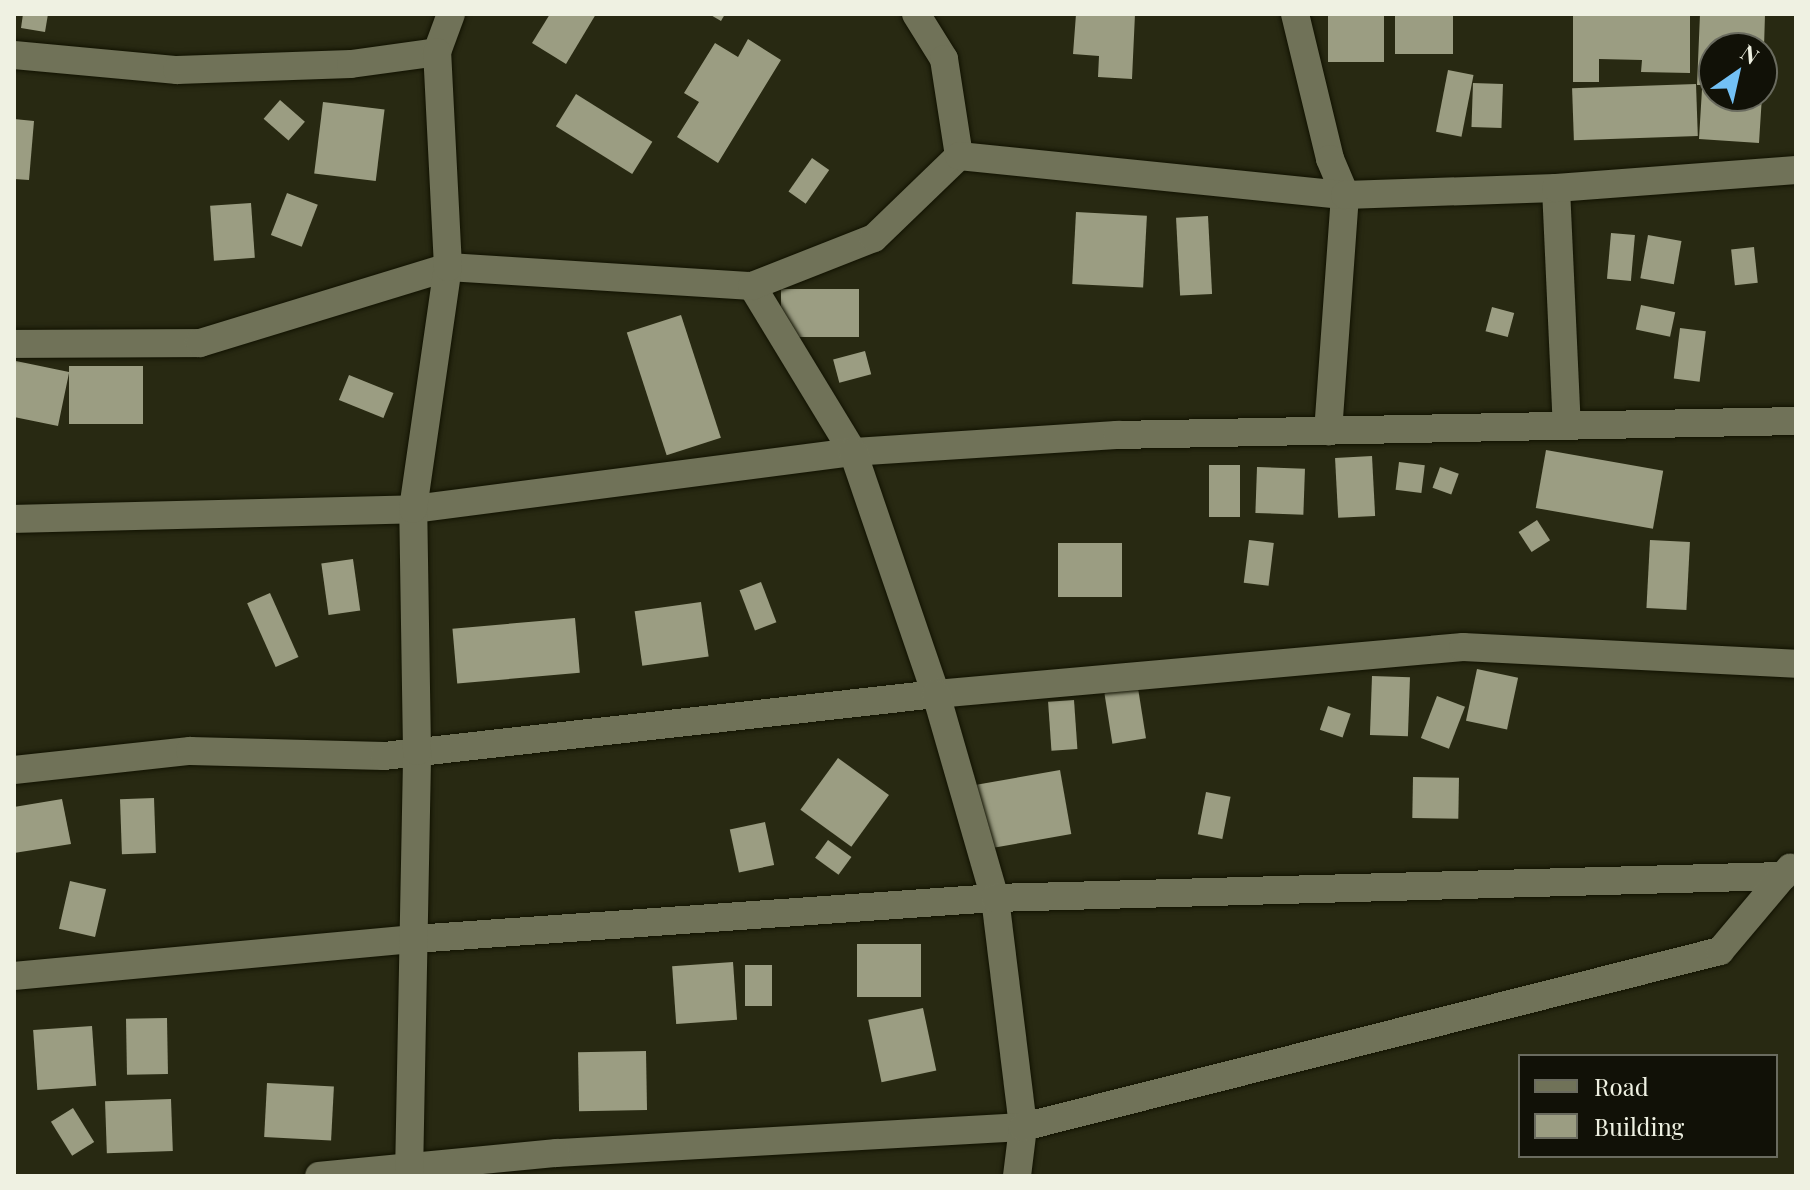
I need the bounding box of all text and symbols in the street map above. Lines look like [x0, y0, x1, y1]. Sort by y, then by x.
north arrow [1698, 32, 1778, 112]
text: N [1735, 37, 1765, 71]
legend [1518, 1054, 1778, 1158]
text: Road [1594, 1070, 1649, 1102]
text: Building [1594, 1110, 1684, 1142]

